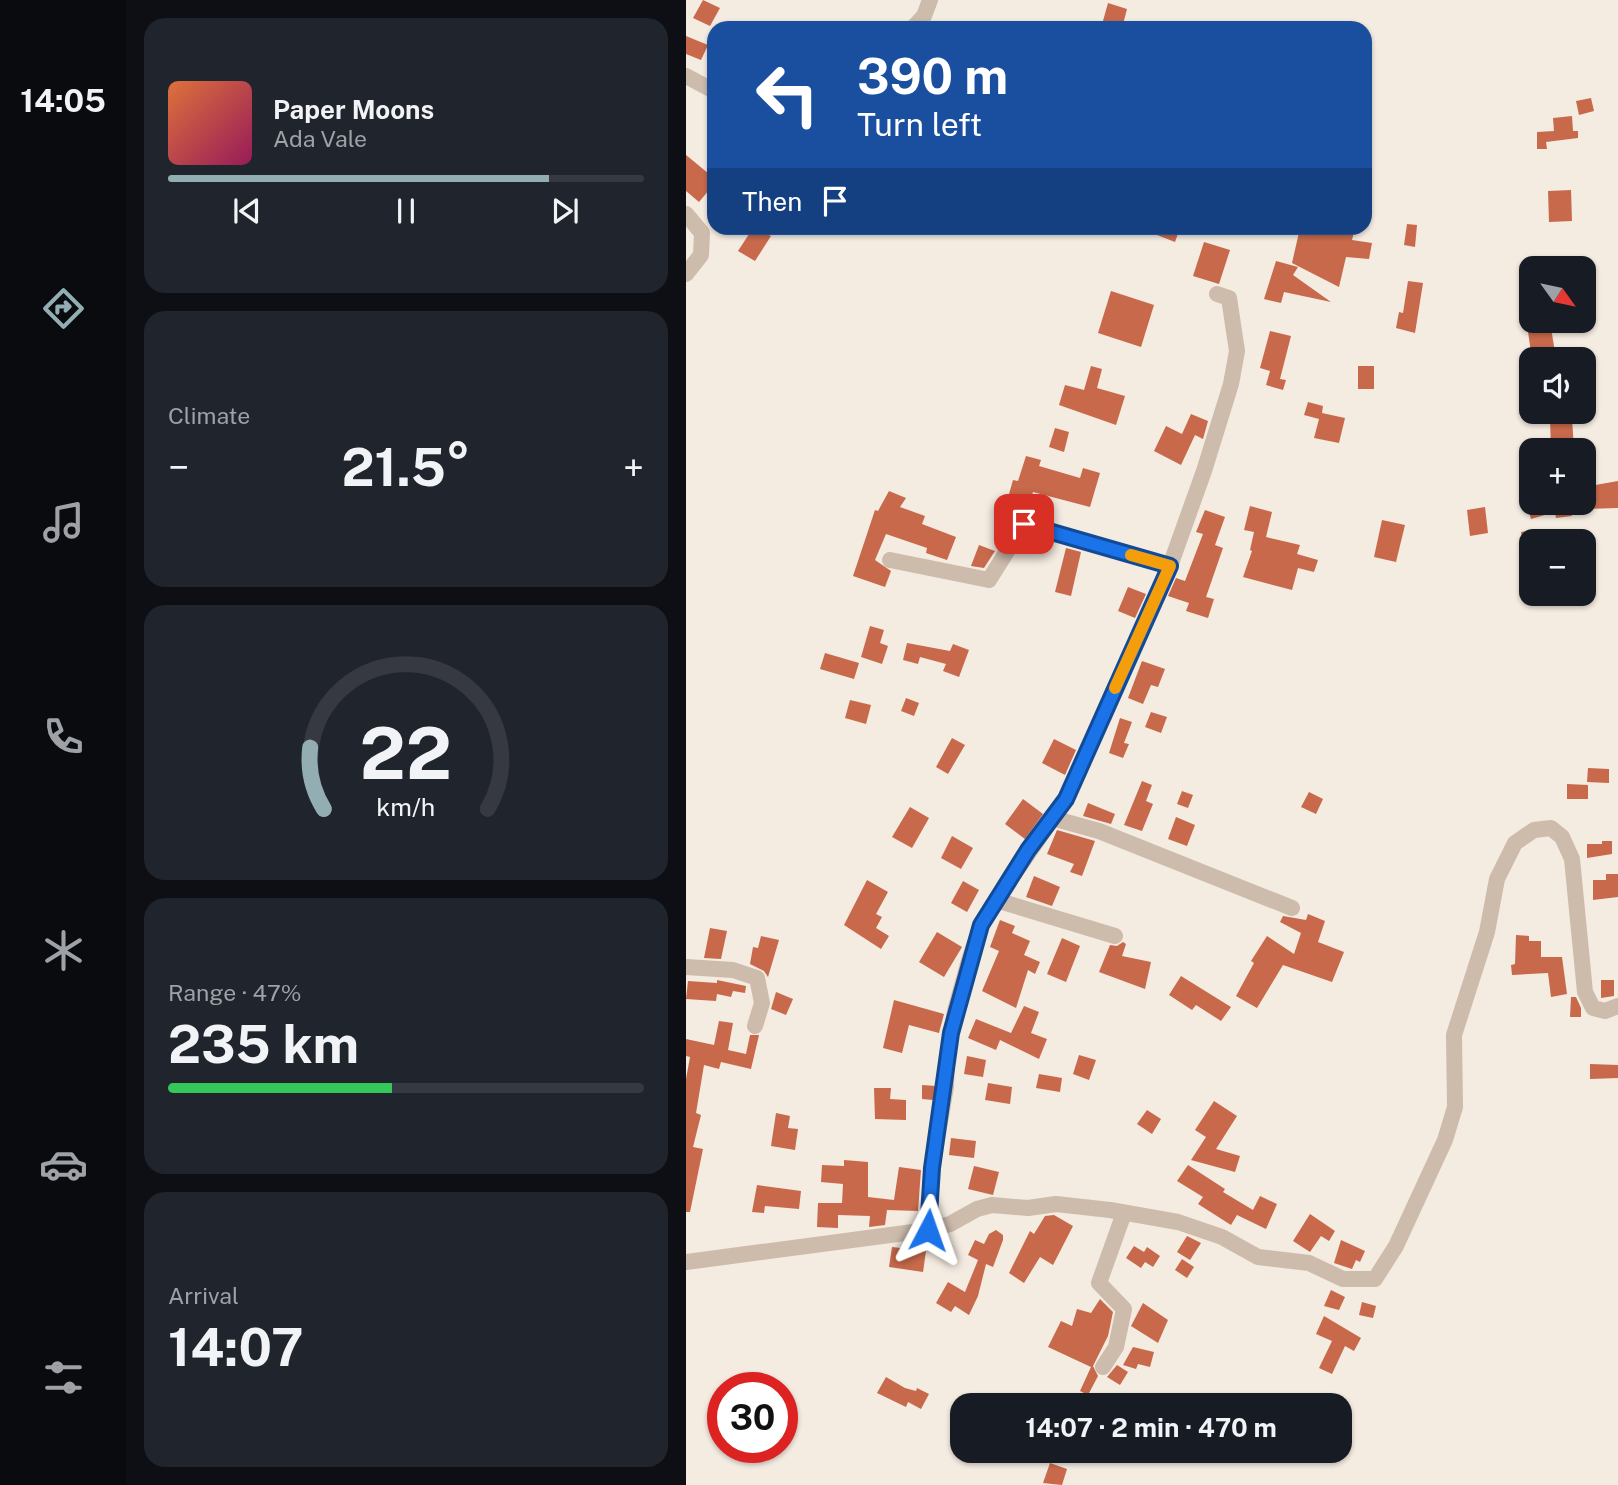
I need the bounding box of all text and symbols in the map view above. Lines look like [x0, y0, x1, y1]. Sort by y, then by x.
text: 390 m [857, 47, 1008, 105]
icon: left [742, 49, 833, 140]
text: 14:05 [20, 82, 106, 119]
text: Paper Moons [273, 94, 434, 125]
text: Turn left [857, 106, 982, 143]
text: Ada Vale [273, 125, 367, 152]
icon: arrive [816, 182, 854, 220]
text: Then [742, 186, 802, 217]
icon: previous [228, 192, 266, 230]
icon: pause [387, 192, 425, 230]
icon: next [546, 192, 584, 230]
north arrow [1519, 256, 1596, 332]
map controls [1519, 256, 1596, 606]
icon: directions [39, 284, 88, 333]
button: sound [1519, 347, 1596, 424]
text: Climate [168, 402, 250, 429]
text: 21.5° [341, 437, 471, 498]
button: + [1519, 438, 1596, 515]
text: − [168, 445, 189, 490]
text: + [623, 445, 644, 490]
pin [994, 494, 1054, 554]
icon: music [39, 498, 88, 547]
icon: arrive [1005, 505, 1043, 543]
button: − [1519, 529, 1596, 606]
text: 22 [360, 710, 452, 795]
icon: phone [39, 712, 88, 761]
text: km/h [377, 791, 435, 821]
icon: climate [39, 926, 88, 975]
text: Range · 47% [168, 979, 302, 1006]
text: 235 km [168, 1014, 359, 1075]
icon: car [39, 1140, 88, 1189]
position arrow [891, 1193, 965, 1267]
text: Arrival [168, 1282, 239, 1309]
text: 14:07 [168, 1317, 304, 1378]
icon: filters [39, 1353, 88, 1402]
speed limit sign: 30 [707, 1372, 798, 1463]
text: 14:07 · 2 min · 470 m [1025, 1412, 1277, 1443]

